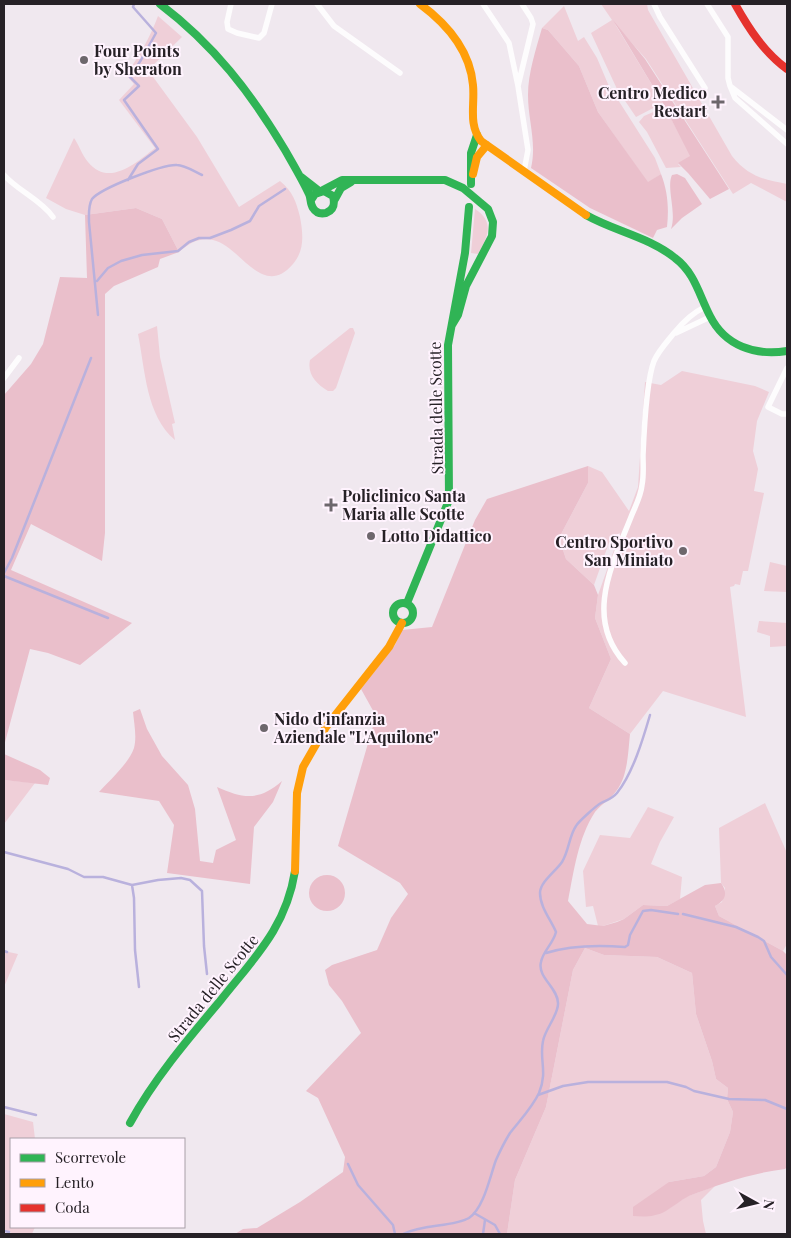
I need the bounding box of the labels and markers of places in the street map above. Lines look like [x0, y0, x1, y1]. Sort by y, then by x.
place label: Four Points by Sheraton [94, 40, 182, 79]
marker: Four Points by Sheraton [78, 54, 90, 66]
place label: Centro Medico Restart [598, 82, 707, 121]
marker: Centro Medico Restart [711, 95, 725, 109]
place label: Policlinico Santa Maria alle Scotte [342, 485, 467, 524]
marker: Policlinico Santa Maria alle Scotte [324, 498, 338, 512]
place label: Lotto Didattico [381, 525, 492, 546]
marker: Lotto Didattico [365, 530, 377, 542]
place label: Centro Sportivo San Miniato [555, 531, 673, 570]
marker: Centro Sportivo San Miniato [677, 545, 689, 557]
place label: Nido d'infanzia Aziendale "L'Aquilone" [273, 708, 439, 747]
marker: Nido d'infanzia Aziendale "L'Aquilone" [258, 722, 270, 734]

